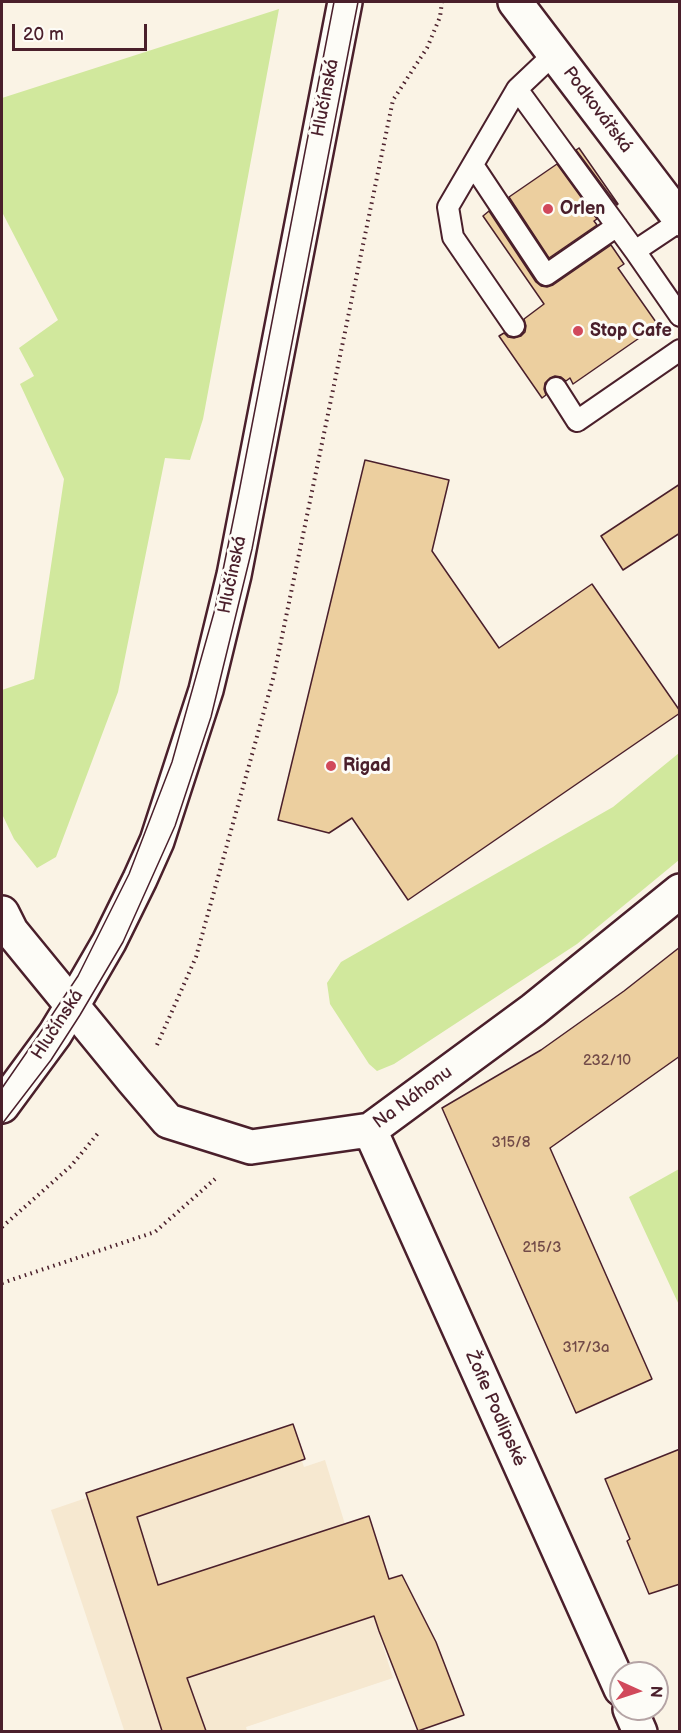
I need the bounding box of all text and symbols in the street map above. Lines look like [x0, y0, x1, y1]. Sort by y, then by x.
scale bar [15, 12, 150, 50]
text: 20 m [23, 24, 64, 45]
street label: Hlučínská [308, 57, 344, 139]
street label: Podkovářská [558, 63, 636, 157]
place label: Orlen [560, 198, 605, 220]
marker: Orlen [541, 202, 555, 216]
place label: Stop Cafe [590, 320, 672, 342]
marker: Stop Cafe [571, 324, 585, 338]
street label: Hlučínská [214, 534, 252, 616]
place label: Rigad [343, 755, 391, 777]
marker: Rigad [324, 759, 338, 773]
street label: Hlučínská [27, 986, 89, 1064]
house number: 232/10 [583, 1052, 631, 1070]
street label: Na Náhonu [369, 1062, 457, 1134]
house number: 315/8 [491, 1134, 531, 1152]
house number: 215/3 [522, 1239, 562, 1257]
house number: 317/3a [563, 1339, 609, 1357]
street label: Žofie Podlipské [460, 1348, 530, 1470]
north arrow [609, 1661, 669, 1721]
text: N [646, 1685, 665, 1698]

